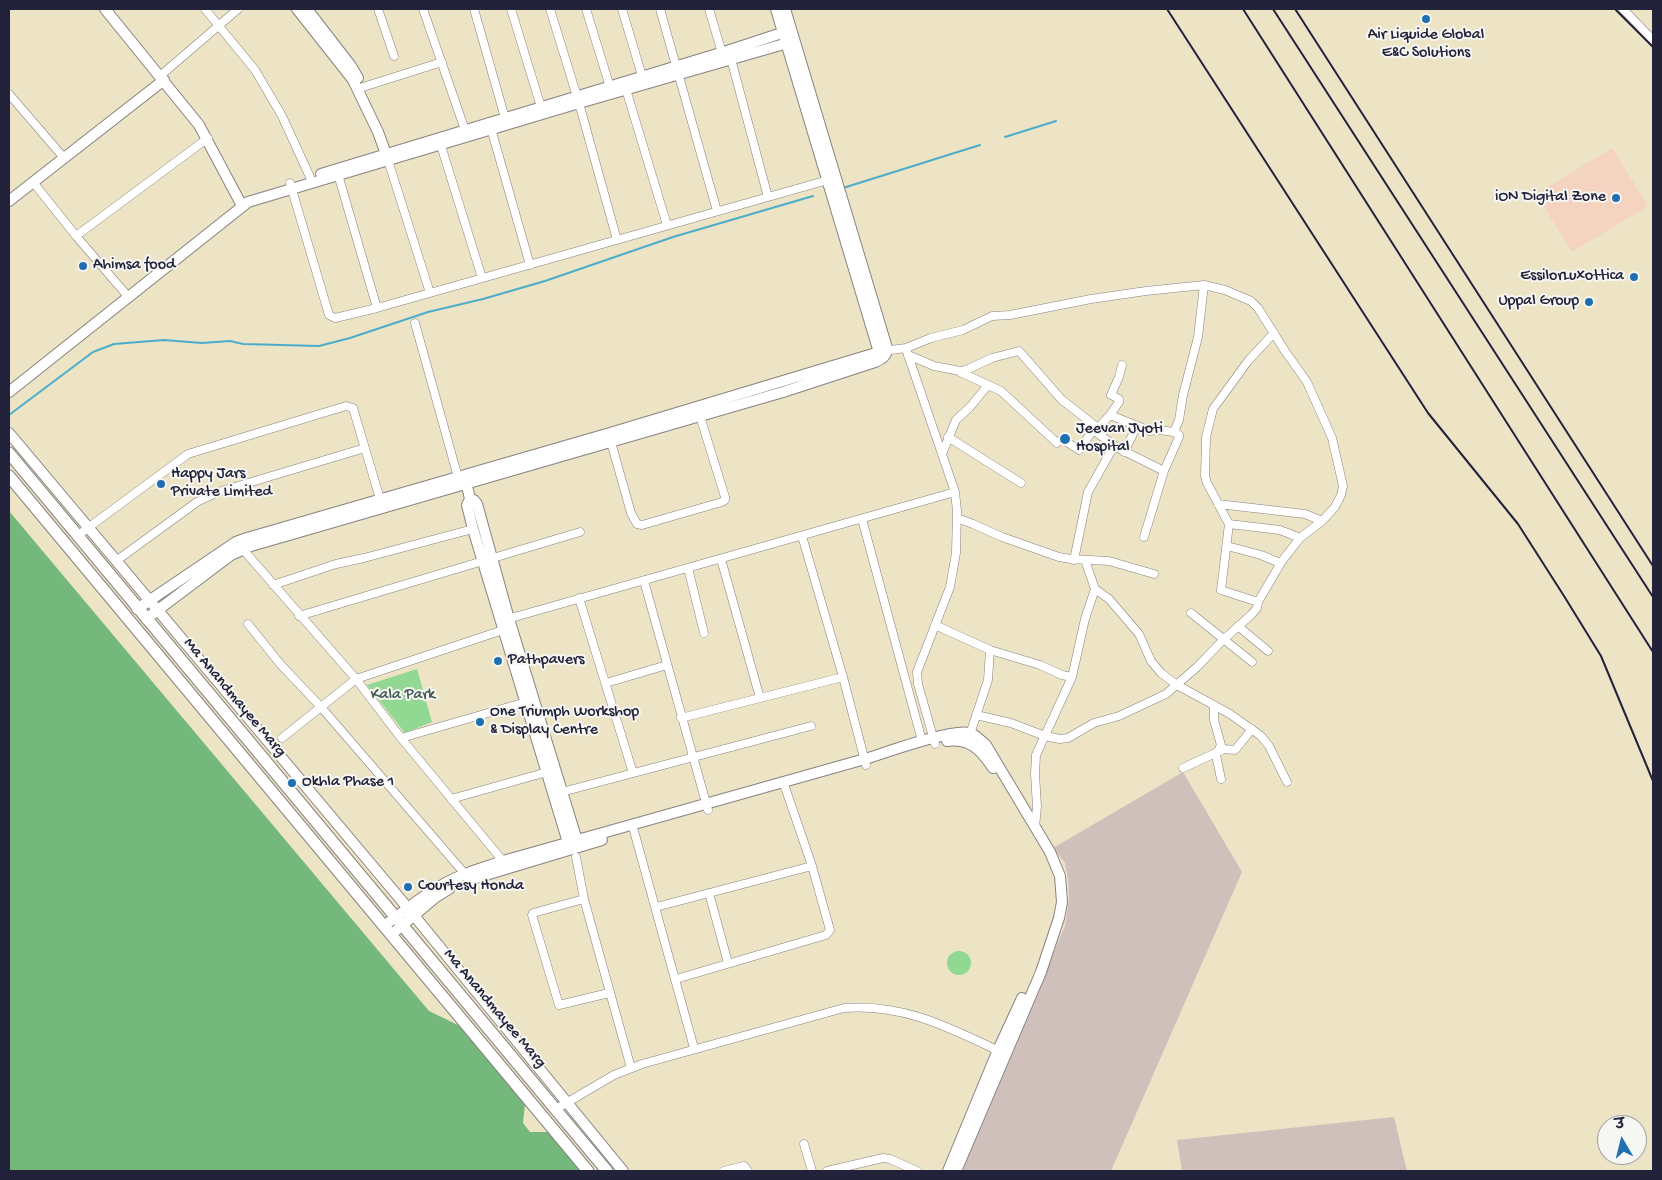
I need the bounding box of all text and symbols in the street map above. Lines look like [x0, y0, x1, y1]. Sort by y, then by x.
marker: Air Liquide Global E&C Solutions [1420, 13, 1432, 25]
place label: Air Liquide Global E&C Solutions [1368, 26, 1484, 64]
place label: iON Digital Zone [1495, 188, 1606, 208]
marker: iON Digital Zone [1610, 192, 1622, 204]
place label: Ahimsa food [93, 256, 175, 276]
marker: Ahimsa food [77, 260, 89, 272]
place label: EssilorLuxottica [1520, 267, 1624, 287]
marker: EssilorLuxottica [1628, 271, 1640, 283]
place label: Uppal Group [1498, 292, 1579, 312]
marker: Uppal Group [1583, 296, 1595, 308]
place label: Jeevan Jyoti Hospital [1076, 420, 1163, 458]
marker: Jeevan Jyoti Hospital [1058, 432, 1072, 446]
place label: Happy Jars Private Limited [171, 465, 272, 503]
marker: Happy Jars Private Limited [155, 478, 167, 490]
street label: Ma Anandmayee Marg [178, 634, 290, 762]
place label: Pathpavers [508, 651, 584, 671]
marker: Pathpavers [492, 655, 504, 667]
park label: Kala Park [371, 686, 435, 706]
place label: One Triumph Workshop & Display Centre [490, 703, 639, 741]
marker: One Triumph Workshop & Display Centre [474, 716, 486, 728]
place label: Okhla Phase 1 [302, 773, 394, 793]
marker: Okhla Phase 1 [286, 777, 298, 789]
place label: Courtesy Honda [418, 877, 524, 897]
marker: Courtesy Honda [402, 881, 414, 893]
street label: Ma Anandmayee Marg [438, 945, 550, 1073]
north arrow [1597, 1115, 1647, 1165]
text: उ [1614, 1117, 1626, 1135]

